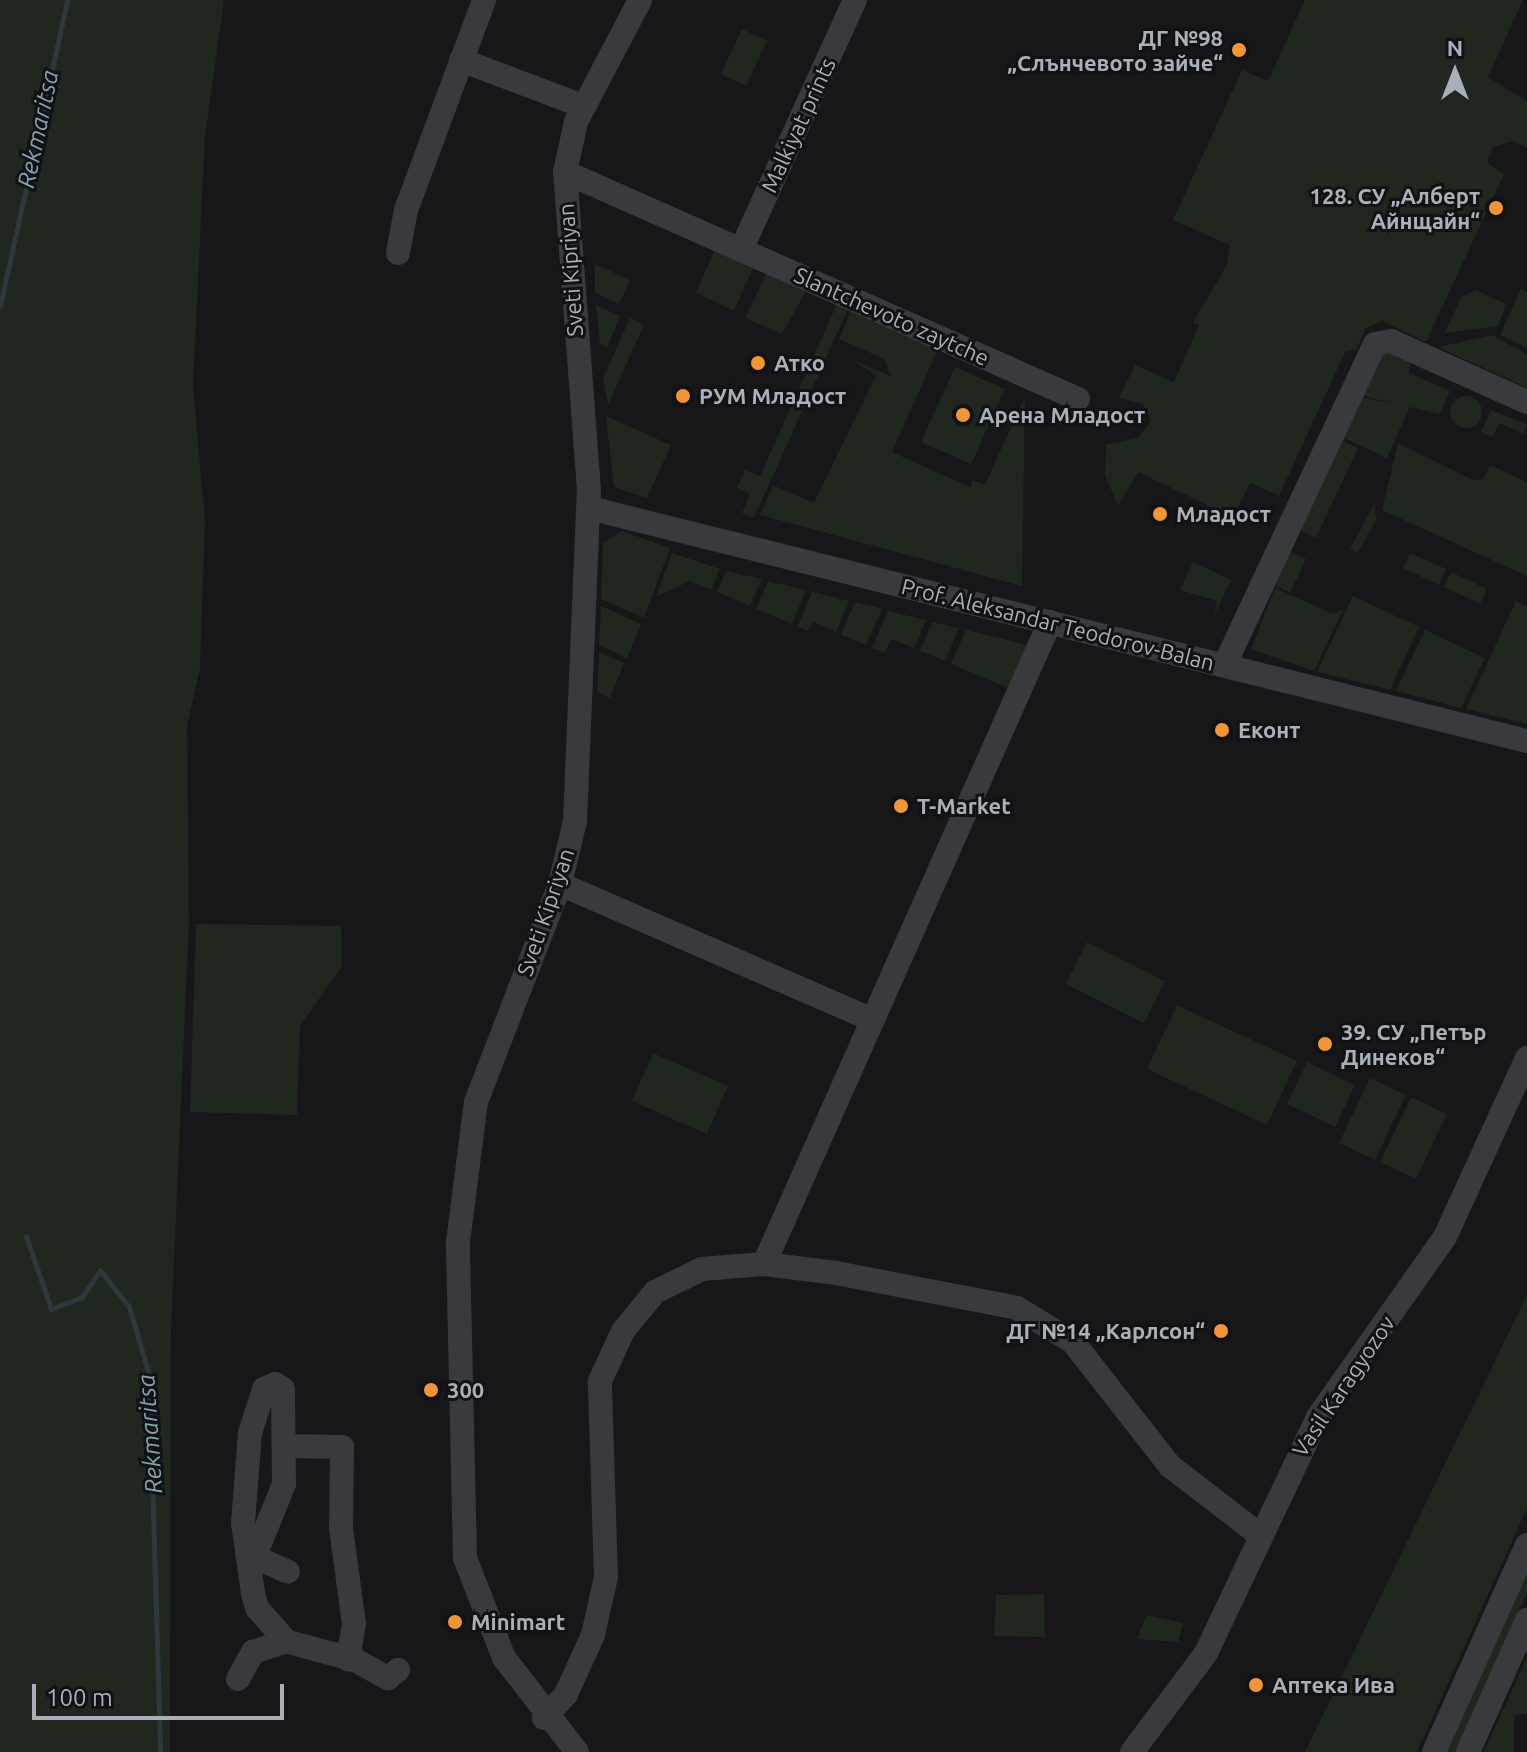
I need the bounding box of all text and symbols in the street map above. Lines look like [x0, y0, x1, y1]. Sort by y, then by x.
place label: ДГ №98 „Слънчевото зайче“ [1007, 24, 1223, 76]
north arrow [1415, 32, 1495, 112]
text: N [1447, 35, 1463, 60]
marker: ДГ №98 „Слънчевото зайче“ [1230, 41, 1248, 59]
street label: Malkiyat prints [755, 53, 841, 197]
water label: Rekmaritsa [11, 68, 65, 190]
place label: 128. СУ „Алберт Айнщайн“ [1310, 182, 1480, 234]
marker: 128. СУ „Алберт Айнщайн“ [1487, 199, 1505, 217]
street label: Sveti Kipriyan [552, 203, 588, 337]
street label: Slantchevoto zaytche [791, 261, 993, 371]
place label: Атко [774, 350, 825, 376]
marker: Атко [749, 354, 767, 372]
place label: РУМ Младост [699, 383, 846, 409]
marker: РУМ Младост [674, 387, 692, 405]
place label: Арена Младост [979, 402, 1145, 428]
marker: Арена Младост [954, 406, 972, 424]
place label: Младост [1176, 501, 1271, 527]
marker: Младост [1151, 505, 1169, 523]
street label: Prof. Aleksandar Teodorov-Balan [899, 572, 1217, 676]
place label: Еконт [1238, 717, 1300, 743]
marker: Еконт [1213, 721, 1231, 739]
place label: T-Market [917, 793, 1011, 819]
marker: T-Market [892, 797, 910, 815]
street label: Sveti Kipriyan [511, 845, 579, 979]
place label: 39. СУ „Петър Динеков“ [1341, 1018, 1486, 1070]
marker: 39. СУ „Петър Динеков“ [1316, 1035, 1334, 1053]
street label: Vasil Karagyozov [1286, 1311, 1400, 1461]
place label: ДГ №14 „Карлсон“ [1006, 1318, 1205, 1344]
marker: ДГ №14 „Карлсон“ [1212, 1322, 1230, 1340]
water label: Rekmaritsa [131, 1373, 169, 1495]
place label: 300 [447, 1377, 484, 1403]
marker: 300 [422, 1381, 440, 1399]
place label: Minimart [471, 1609, 565, 1635]
marker: Minimart [446, 1613, 464, 1631]
scale bar [36, 1668, 288, 1718]
place label: Аптека Ива [1272, 1672, 1395, 1698]
marker: Аптека Ива [1247, 1676, 1265, 1694]
text: 100 m [46, 1684, 113, 1711]

